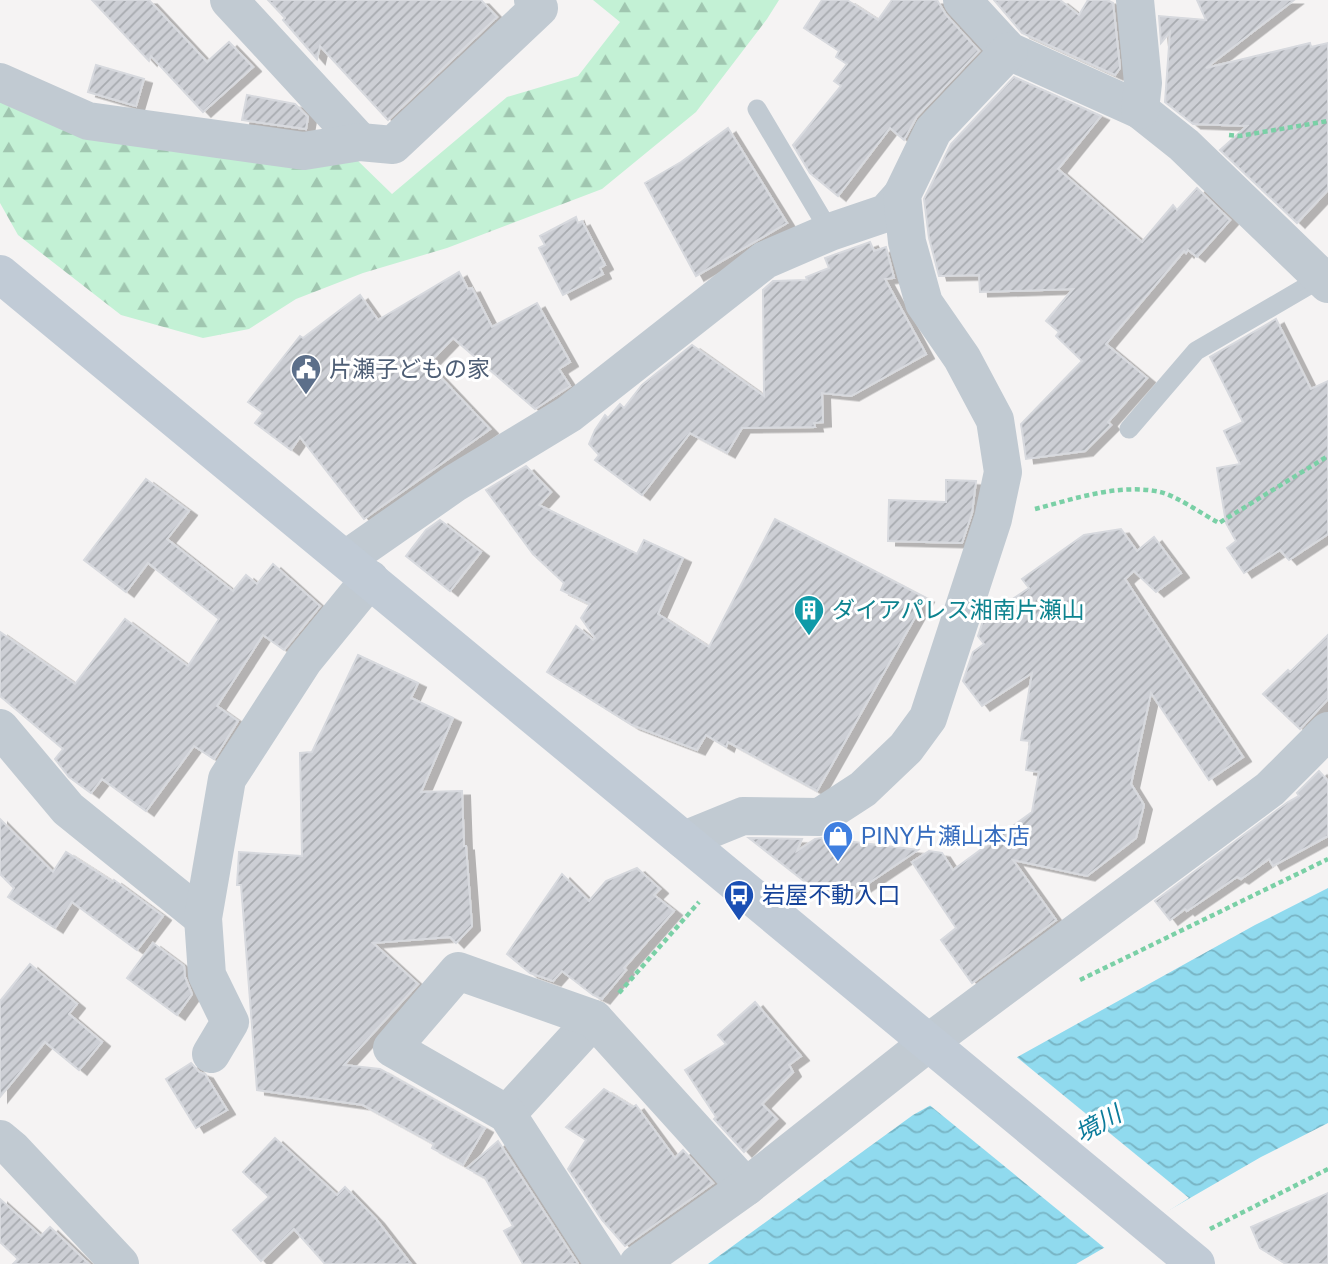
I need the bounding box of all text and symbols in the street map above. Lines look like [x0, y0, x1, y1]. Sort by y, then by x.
public building icon: 片瀬子どもの家 [289, 352, 323, 396]
place label: 片瀬子どもの家 [329, 356, 490, 382]
building icon: ダイアパレス湘南片瀬山 [792, 593, 826, 637]
place label: ダイアパレス湘南片瀬山 [832, 597, 1085, 623]
shop icon: PINY片瀬山本店 [821, 819, 855, 863]
place label: PINY片瀬山本店 [861, 823, 1030, 849]
bus stop icon: 岩屋不動入口 [722, 878, 756, 922]
place label: 岩屋不動入口 [762, 882, 900, 908]
water label: 境川 [1070, 1099, 1128, 1147]

